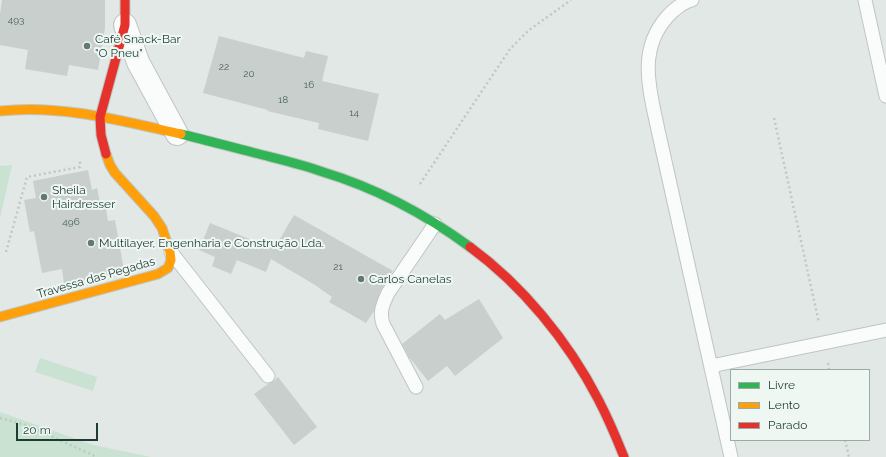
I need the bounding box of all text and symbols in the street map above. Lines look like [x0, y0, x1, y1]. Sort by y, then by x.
house number: 493 [8, 14, 24, 26]
place label: Café Snack-Bar "O Pneu" [95, 32, 181, 60]
marker: Café Snack-Bar "O Pneu" [82, 41, 92, 51]
house number: 22 [219, 61, 229, 73]
house number: 20 [243, 68, 255, 80]
house number: 16 [304, 79, 314, 91]
house number: 18 [278, 94, 288, 106]
house number: 14 [349, 107, 359, 119]
place label: Sheila Hairdresser [52, 183, 115, 211]
marker: Sheila Hairdresser [39, 192, 49, 202]
house number: 496 [62, 216, 80, 228]
place label: Multilayer, Engenharia e Construção Lda. [99, 236, 324, 250]
marker: Multilayer, Engenharia e Construção Lda. [86, 238, 96, 248]
street label: Travessa das Pegadas [35, 254, 157, 302]
house number: 21 [333, 261, 343, 273]
place label: Carlos Canelas [369, 272, 452, 286]
marker: Carlos Canelas [356, 274, 366, 284]
legend [730, 369, 870, 441]
text: Livre [768, 378, 795, 392]
text: Lento [768, 398, 800, 412]
scale bar [18, 415, 100, 441]
text: Parado [768, 418, 807, 432]
text: 20 m [23, 423, 51, 437]

